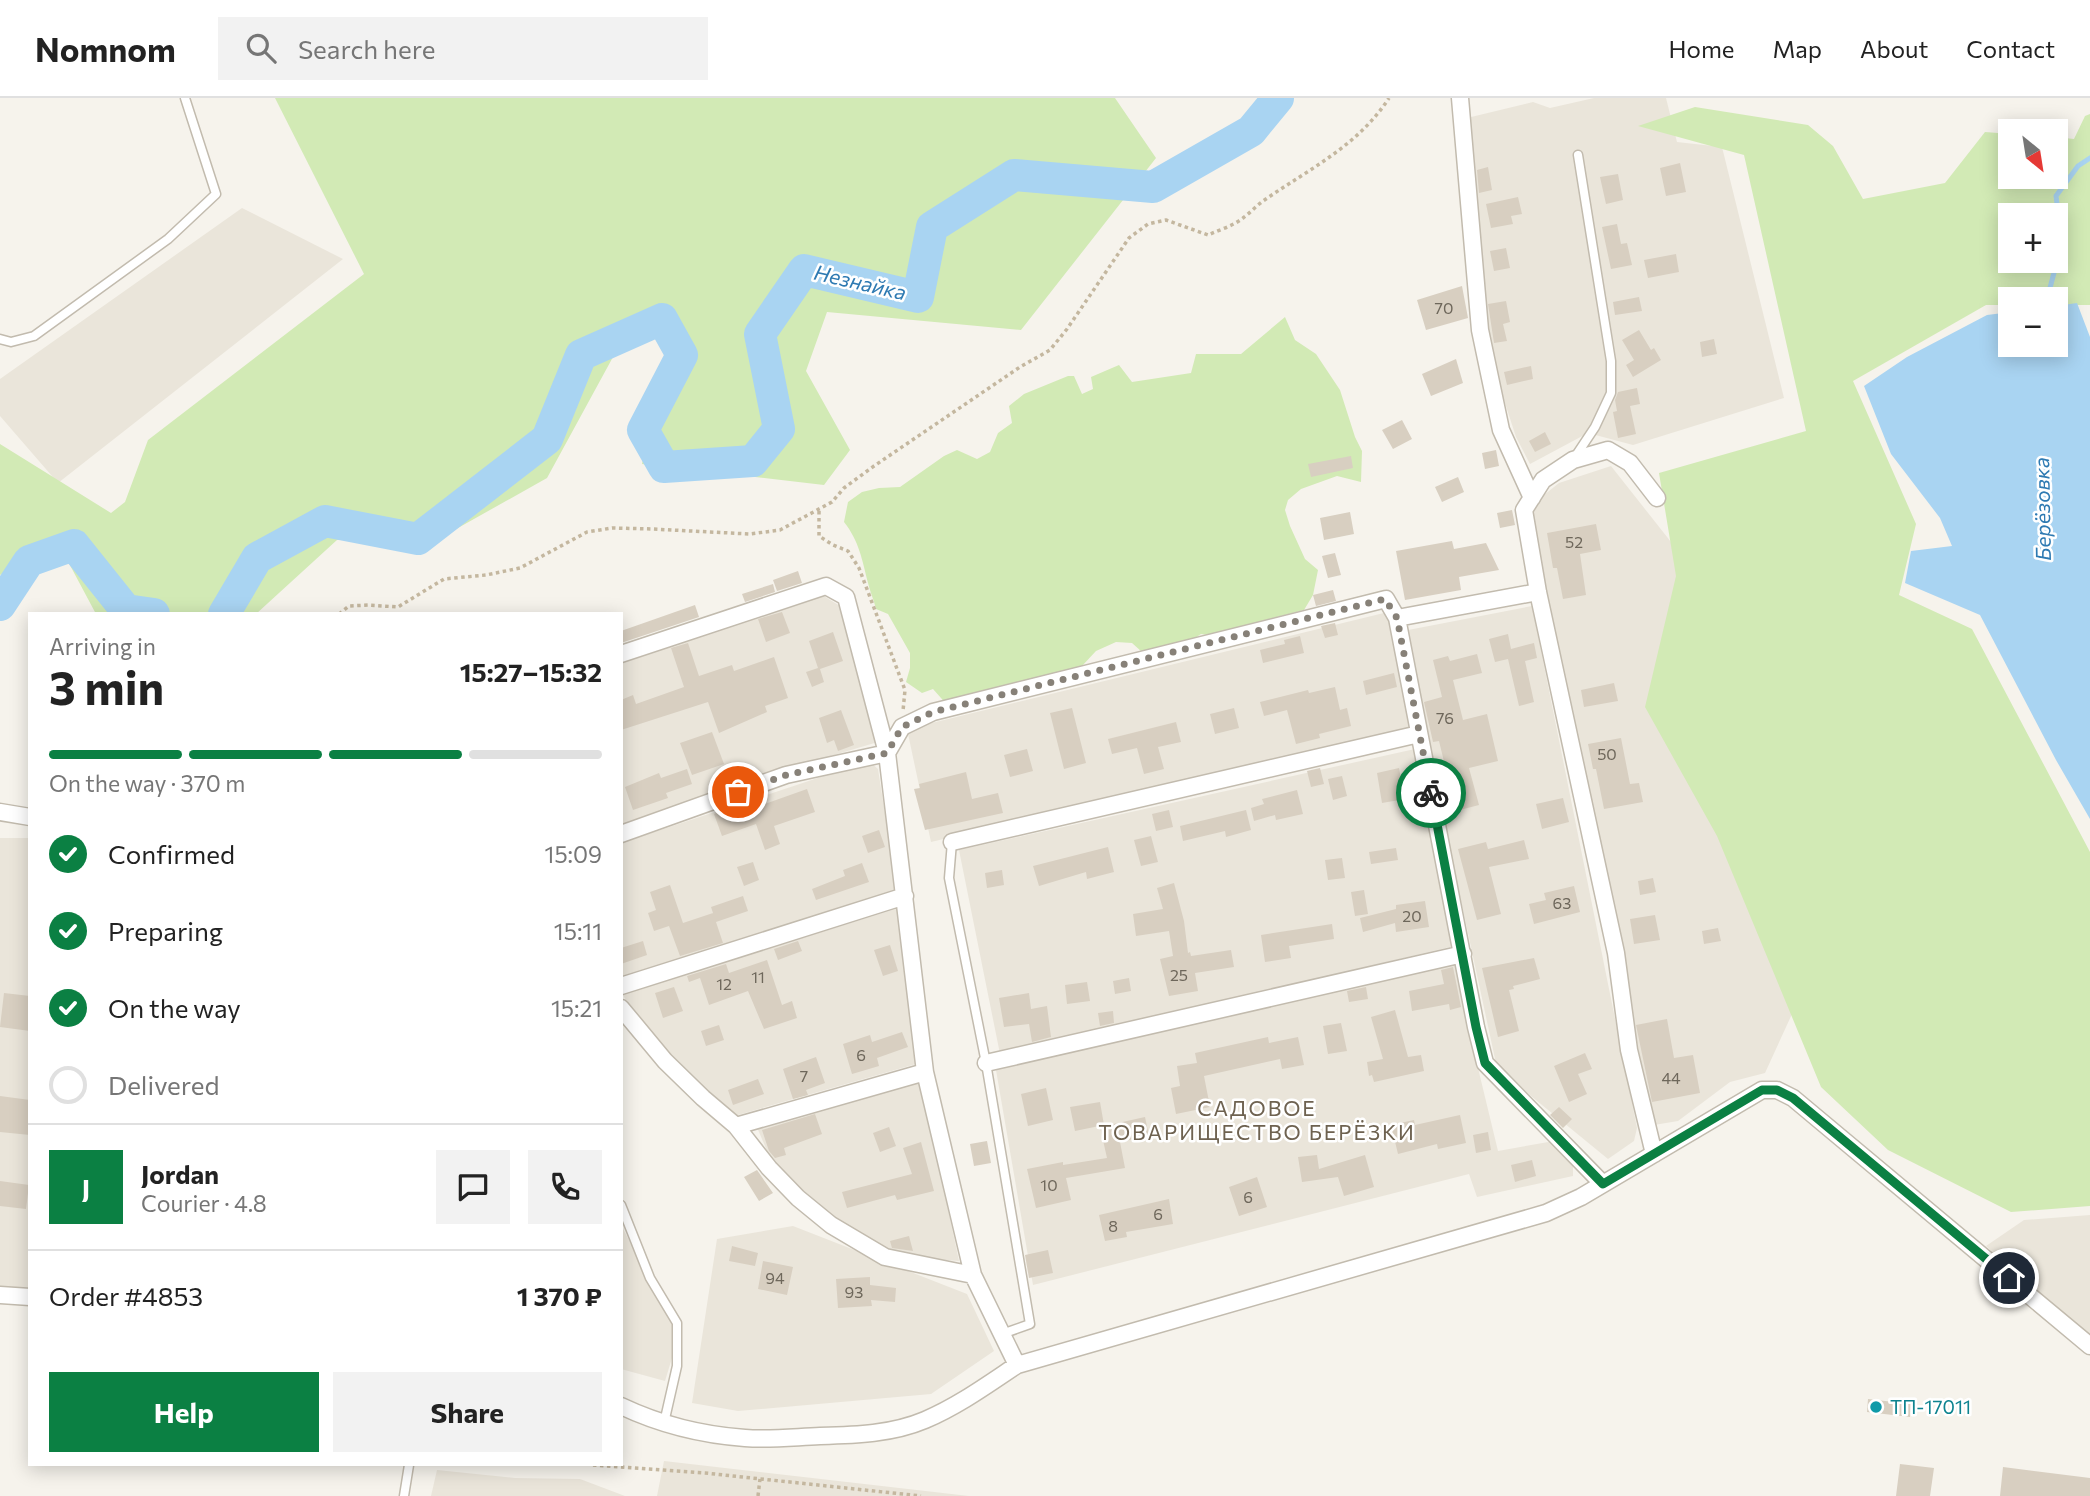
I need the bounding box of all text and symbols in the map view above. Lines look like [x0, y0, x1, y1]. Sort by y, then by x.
search box [218, 17, 708, 80]
text: Nomnom [35, 28, 176, 69]
icon: search [242, 29, 280, 67]
text: Search here [298, 33, 435, 64]
text: Home [1669, 34, 1735, 63]
text: Map [1773, 34, 1822, 63]
text: About [1860, 34, 1928, 63]
text: Contact [1966, 34, 2055, 63]
north arrow [1998, 119, 2068, 189]
map controls [1998, 119, 2068, 357]
button: + [1998, 203, 2068, 273]
water label: Незнайка [812, 259, 909, 304]
button: − [1998, 287, 2068, 357]
house number: 70 [1435, 298, 1453, 317]
water label: Берёзовка [2028, 457, 2055, 561]
house number: 52 [1565, 532, 1583, 551]
text: Arriving in [49, 632, 156, 660]
text: 15:27–15:32 [460, 656, 602, 687]
text: 3 min [49, 658, 164, 714]
house number: 76 [1436, 708, 1454, 727]
house number: 50 [1597, 744, 1617, 763]
courier [1396, 758, 1466, 828]
pin [708, 762, 768, 822]
text: On the way · 370 m [49, 769, 245, 797]
icon: bag [719, 773, 757, 811]
icon: bike [1412, 774, 1450, 812]
icon: check [49, 835, 87, 873]
text: Confirmed [108, 838, 235, 869]
text: 15:09 [545, 840, 602, 868]
house number: 63 [1553, 893, 1571, 912]
house number: 20 [1402, 906, 1422, 925]
icon: check [49, 912, 87, 950]
text: Preparing [108, 915, 223, 946]
text: 15:11 [554, 917, 602, 945]
house number: 25 [1170, 965, 1188, 984]
house number: 11 [751, 967, 765, 986]
house number: 12 [716, 974, 732, 993]
icon: check [49, 989, 87, 1027]
text: On the way [108, 992, 241, 1023]
text: 15:21 [551, 994, 602, 1022]
house number: 6 [856, 1045, 866, 1064]
house number: 7 [800, 1066, 808, 1085]
house number: 44 [1661, 1068, 1681, 1087]
text: Delivered [108, 1069, 219, 1100]
district label: САДОВОЕ ТОВАРИЩЕСТВО БЕРЁЗКИ [1098, 1095, 1416, 1144]
button: chat [436, 1150, 510, 1224]
button: phone [528, 1150, 602, 1224]
text: Jordan [141, 1158, 219, 1189]
text: J [82, 1172, 90, 1203]
house number: 10 [1040, 1175, 1058, 1194]
house number: 6 [1243, 1187, 1253, 1206]
text: Courier · 4.8 [141, 1189, 267, 1217]
house number: 6 [1153, 1204, 1163, 1223]
house number: 8 [1108, 1216, 1118, 1235]
pin [1979, 1248, 2039, 1308]
icon: home [1990, 1259, 2028, 1297]
house number: 94 [765, 1268, 785, 1287]
text: Order #4853 [49, 1280, 203, 1311]
text: 1 370 ₽ [517, 1280, 602, 1311]
house number: 93 [845, 1282, 863, 1301]
button: Help [49, 1372, 319, 1452]
button: Share [333, 1372, 602, 1452]
place label: ТП-17011 [1890, 1395, 1971, 1418]
marker: ТП-17011 [1868, 1399, 1884, 1415]

